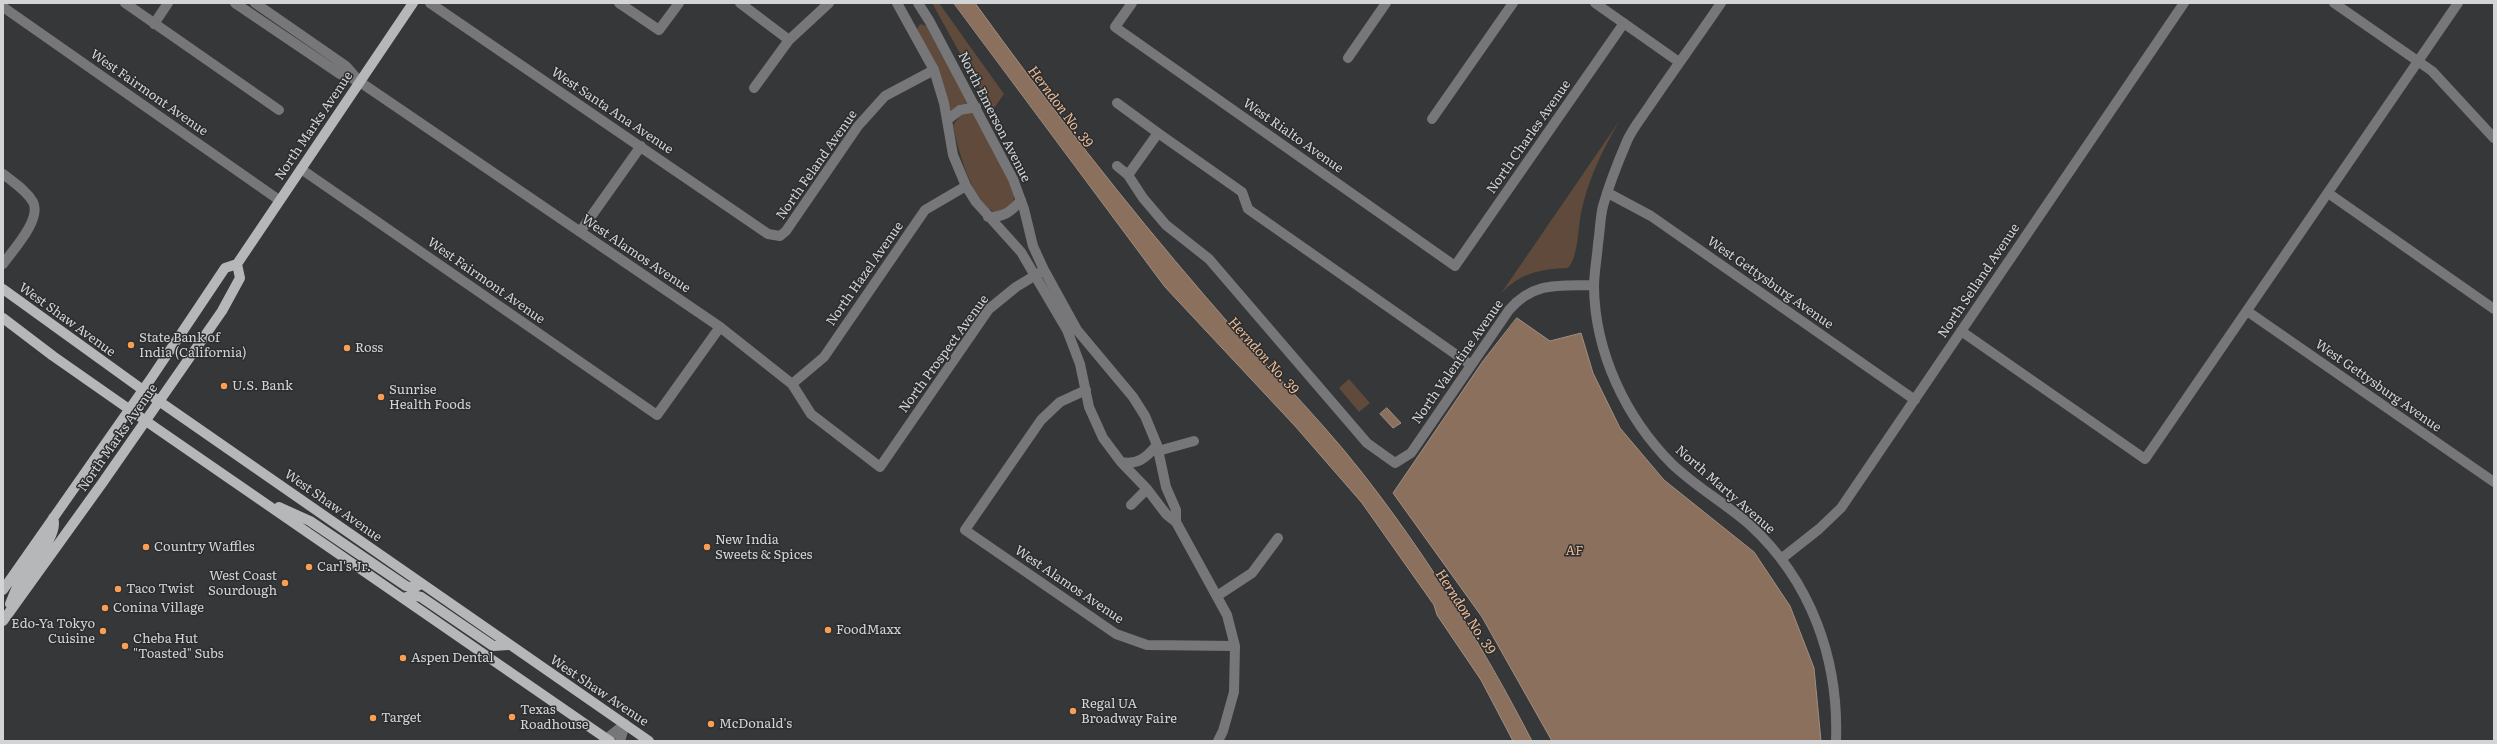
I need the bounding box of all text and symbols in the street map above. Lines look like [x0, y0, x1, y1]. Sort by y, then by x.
street label: West Fairmont Avenue [87, 46, 211, 140]
street label: North Emerson Avenue [954, 49, 1034, 185]
water label: Herndon No. 39 [1024, 63, 1096, 151]
street label: West Santa Ana Avenue [548, 64, 676, 158]
street label: North Marks Avenue [272, 69, 356, 183]
street label: North Charles Avenue [1484, 77, 1574, 197]
street label: West Rialto Avenue [1240, 95, 1346, 177]
street label: North Feland Avenue [773, 107, 861, 223]
street label: West Alamos Avenue [579, 212, 693, 296]
street label: North Hazel Avenue [823, 219, 907, 329]
street label: North Selland Avenue [1935, 221, 2023, 341]
street label: West Gettysburg Avenue [1704, 233, 1836, 333]
street label: West Fairmont Avenue [424, 234, 548, 328]
street label: West Shaw Avenue [16, 280, 118, 360]
street label: North Prospect Avenue [896, 292, 992, 416]
street label: North Valentine Avenue [1409, 297, 1507, 427]
water label: Herndon No. 39 [1224, 314, 1302, 398]
place label: State Bank of India (California) [139, 330, 246, 361]
street label: West Gettysburg Avenue [2312, 336, 2444, 436]
marker: State Bank of India (California) [126, 340, 136, 350]
place label: Ross [355, 340, 383, 356]
marker: Ross [342, 343, 352, 353]
place label: U.S. Bank [232, 378, 293, 394]
street label: North Marks Avenue [75, 381, 161, 495]
marker: U.S. Bank [219, 381, 229, 391]
place label: Sunrise Health Foods [389, 382, 471, 413]
marker: Sunrise Health Foods [376, 392, 386, 402]
street label: North Marty Avenue [1672, 442, 1778, 538]
street label: West Shaw Avenue [281, 466, 385, 546]
place label: New India Sweets & Spices [715, 532, 812, 563]
place label: Country Waffles [154, 539, 255, 555]
marker: Country Waffles [141, 542, 151, 552]
marker: New India Sweets & Spices [702, 542, 712, 552]
street label: West Alamos Avenue [1012, 543, 1126, 627]
water label: AF [1565, 543, 1583, 559]
place label: Carl's Jr. [317, 559, 371, 575]
marker: Carl's Jr. [304, 562, 314, 572]
water label: Herndon No. 39 [1431, 566, 1499, 658]
place label: West Coast Sourdough [208, 568, 277, 599]
marker: West Coast Sourdough [280, 578, 290, 588]
place label: Taco Twist [126, 581, 194, 597]
marker: Taco Twist [113, 584, 123, 594]
place label: Conina Village [113, 600, 204, 616]
marker: Conina Village [100, 603, 110, 613]
place label: Edo-Ya Tokyo Cuisine [11, 616, 95, 647]
place label: FoodMaxx [836, 622, 901, 638]
marker: FoodMaxx [823, 625, 833, 635]
marker: Edo-Ya Tokyo Cuisine [98, 626, 108, 636]
place label: Cheba Hut "Toasted" Subs [133, 631, 224, 662]
marker: Cheba Hut "Toasted" Subs [120, 641, 130, 651]
place label: Aspen Dental [411, 650, 494, 666]
street label: West Shaw Avenue [547, 652, 651, 730]
marker: Aspen Dental [398, 653, 408, 663]
place label: Regal UA Broadway Faire [1081, 696, 1177, 727]
place label: Texas Roadhouse [520, 702, 588, 733]
marker: Regal UA Broadway Faire [1068, 706, 1078, 716]
place label: Target [381, 710, 422, 726]
marker: Texas Roadhouse [507, 712, 517, 722]
marker: Target [368, 713, 378, 723]
place label: McDonald's [719, 716, 792, 732]
marker: McDonald's [706, 719, 716, 729]

